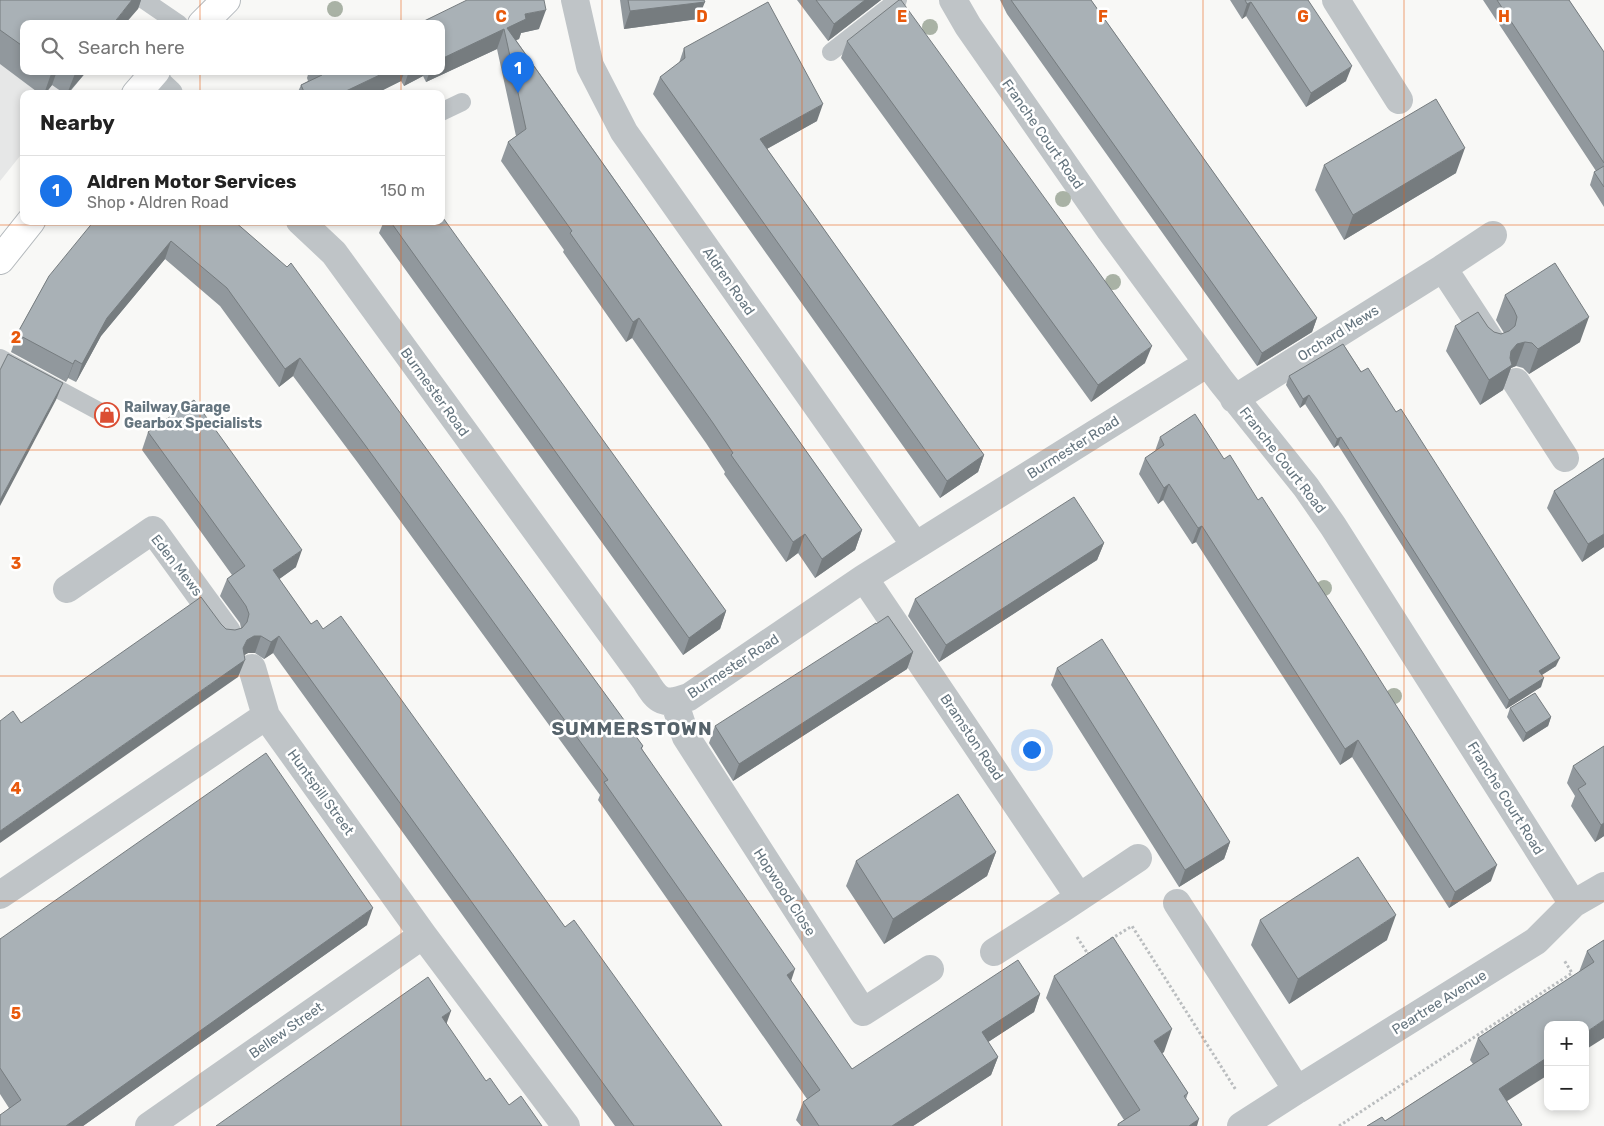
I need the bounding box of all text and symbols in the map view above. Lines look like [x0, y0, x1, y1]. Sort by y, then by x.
text: C [495, 7, 507, 26]
text: D [696, 7, 708, 26]
text: E [897, 7, 907, 26]
text: F [1098, 7, 1108, 26]
text: G [1297, 7, 1309, 26]
text: H [1498, 7, 1510, 26]
search box [20, 20, 445, 75]
icon: search [38, 34, 66, 62]
text: Search here [78, 36, 185, 59]
pin: 1 [502, 52, 534, 93]
street label: Franche Court Road [998, 76, 1087, 192]
text: Nearby [40, 110, 115, 135]
text: Aldren Motor Services [87, 170, 296, 193]
text: 1 [52, 181, 60, 200]
text: 150 m [380, 181, 425, 200]
text: Shop · Aldren Road [87, 193, 229, 212]
street label: Aldren Road [699, 244, 758, 319]
street label: Orchard Mews [1295, 302, 1382, 365]
text: 2 [11, 328, 21, 347]
street label: Burmester Road [397, 345, 472, 440]
place label: Railway Garage Gearbox Specialists [124, 399, 263, 432]
shop icon: Railway Garage Gearbox Specialists [94, 402, 120, 428]
street label: Franche Court Road [1236, 404, 1329, 517]
street label: Burmester Road [1024, 412, 1122, 483]
street label: Eden Mews [147, 531, 206, 599]
text: 3 [11, 554, 21, 573]
street label: Burmester Road [684, 631, 782, 702]
street label: Bramston Road [936, 691, 1007, 784]
district label: SUMMERSTOWN [551, 717, 713, 740]
your location [1019, 737, 1045, 763]
street label: Franche Court Road [1464, 739, 1547, 858]
street label: Huntspill Street [284, 746, 358, 839]
text: 4 [11, 779, 22, 798]
street label: Hopwood Close [750, 845, 819, 939]
street label: Peartree Avenue [1389, 966, 1490, 1038]
street label: Bellew Street [246, 998, 327, 1062]
text: 5 [11, 1004, 21, 1023]
map controls [1544, 1021, 1589, 1111]
button: + [1544, 1021, 1589, 1066]
button: − [1544, 1066, 1589, 1111]

